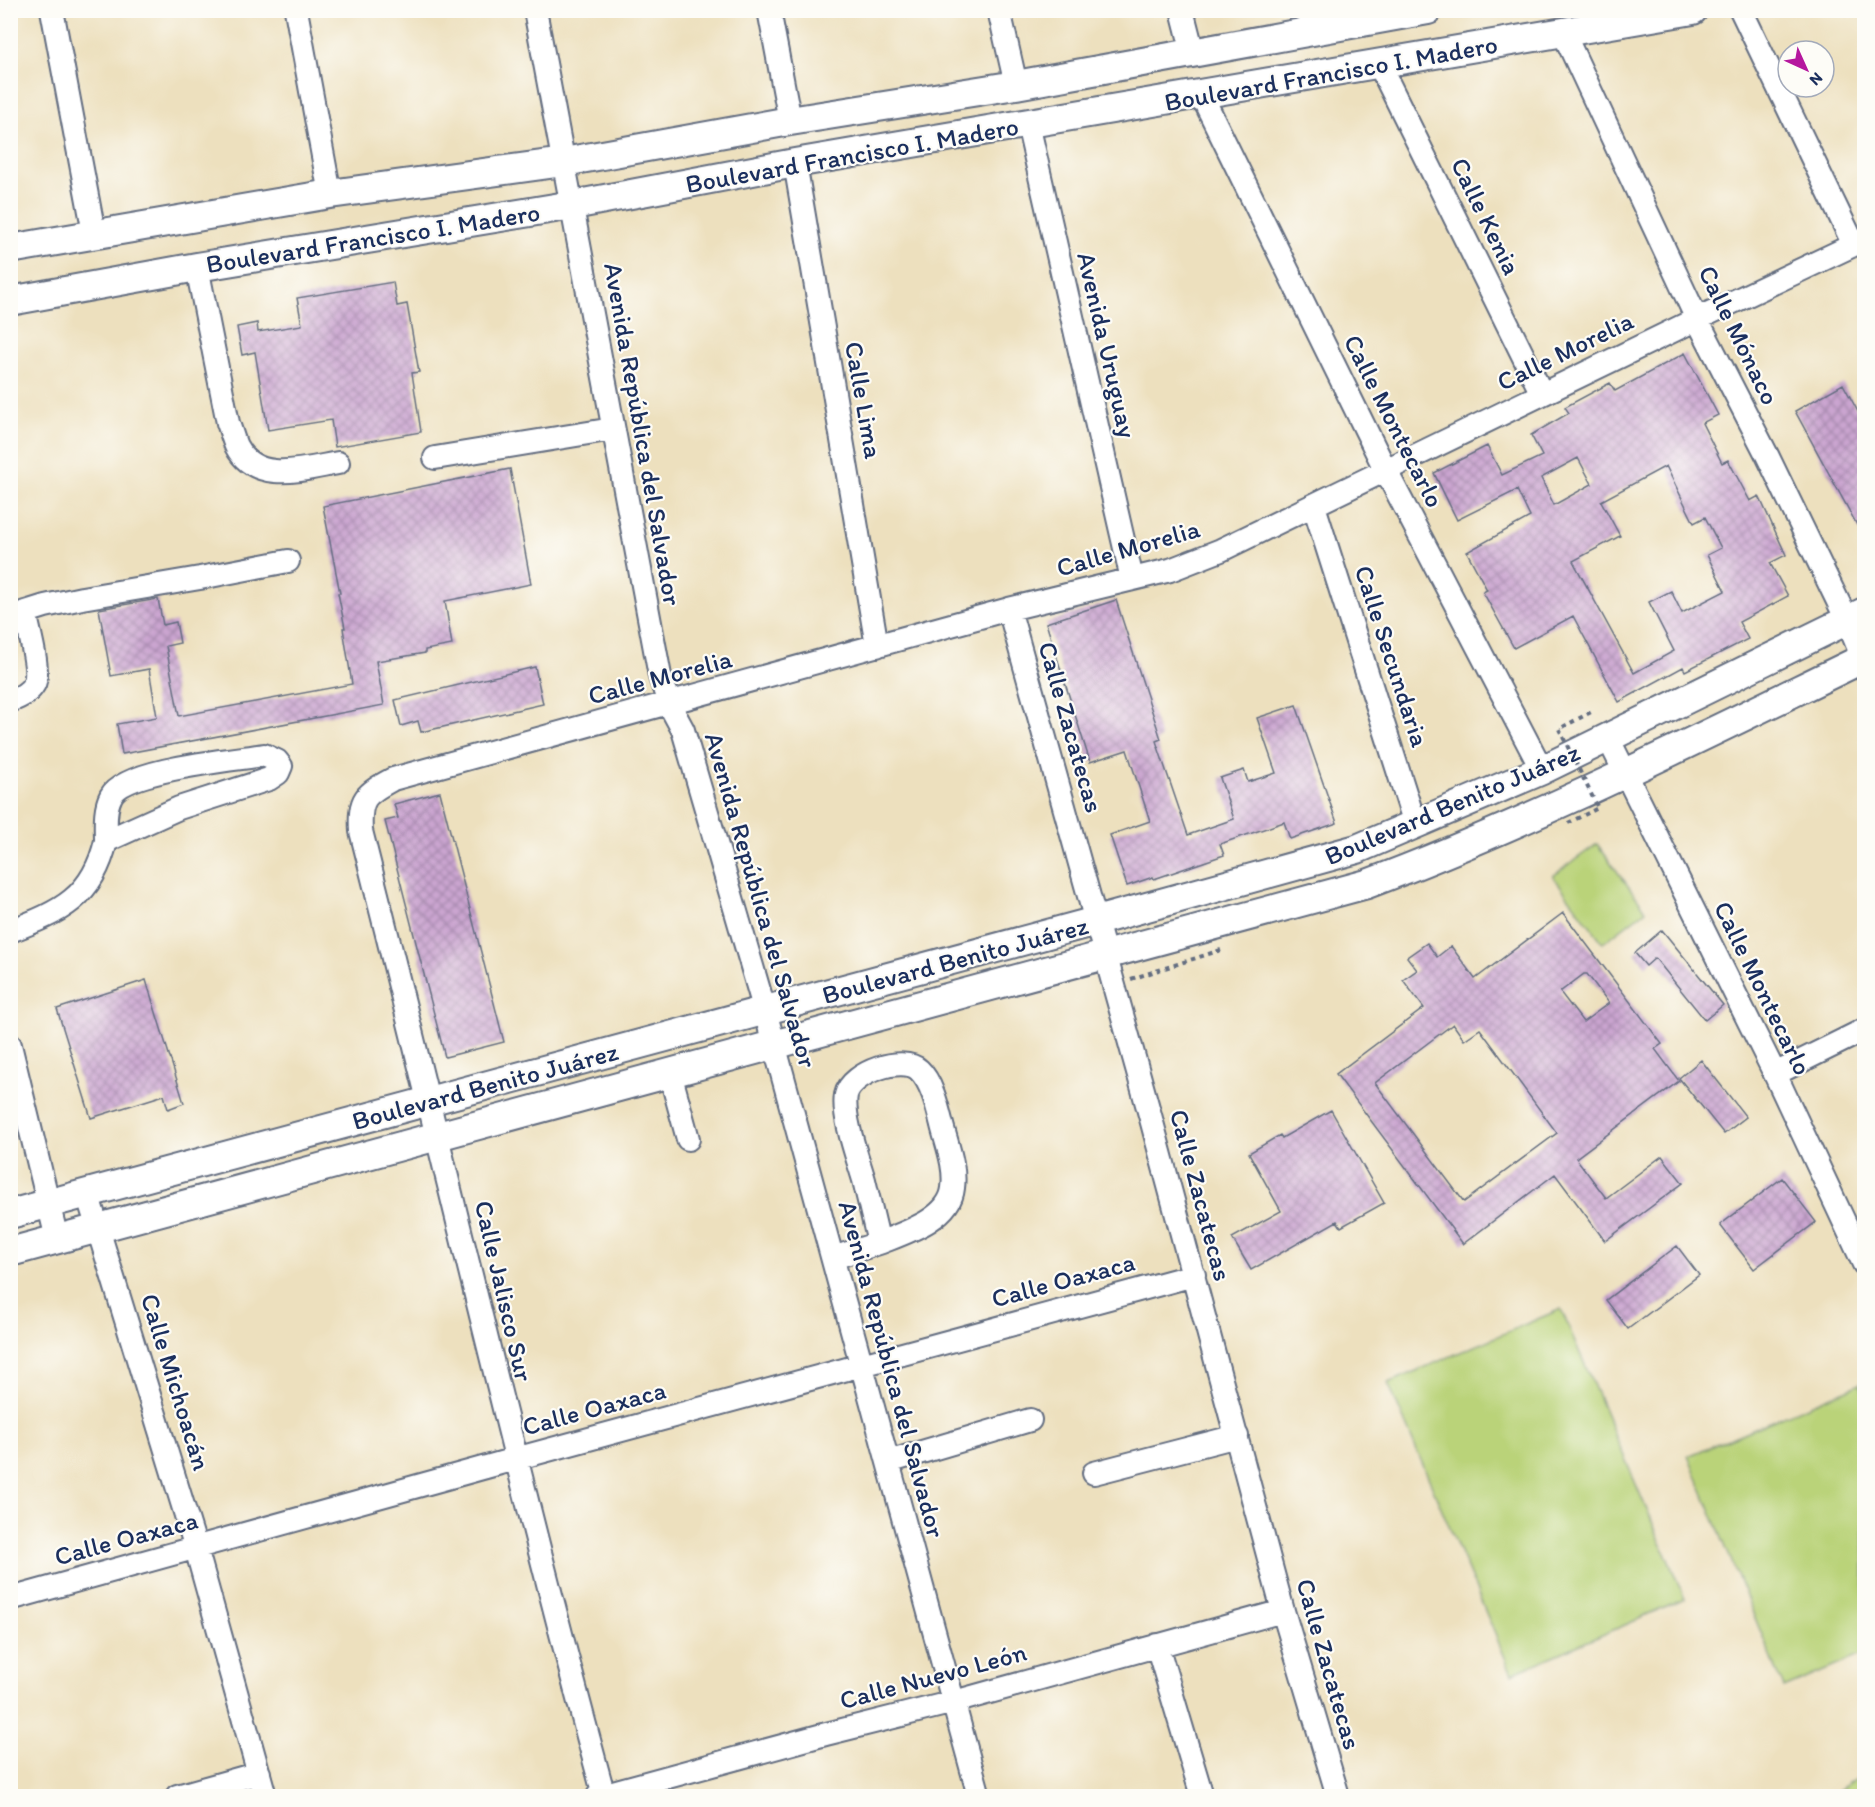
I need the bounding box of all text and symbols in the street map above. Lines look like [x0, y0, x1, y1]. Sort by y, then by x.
street label: Boulevard Francisco I. Madero [1162, 28, 1500, 118]
north arrow [1776, 39, 1836, 99]
text: N [1806, 69, 1827, 90]
street label: Boulevard Francisco I. Madero [683, 110, 1021, 200]
street label: Calle Kenia [1444, 152, 1528, 280]
street label: Boulevard Francisco I. Madero [204, 196, 542, 280]
street label: Avenida Uruguay [1070, 249, 1144, 441]
street label: Avenida República del Salvador [597, 260, 689, 609]
street label: Calle Mónaco [1691, 260, 1787, 410]
street label: Calle Morelia [1492, 304, 1639, 398]
street label: Calle Montecarlo [1337, 329, 1451, 513]
street label: Calle Lima [838, 339, 890, 461]
street label: Calle Morelia [1053, 512, 1204, 584]
street label: Calle Secundaria [1348, 561, 1437, 751]
street label: Calle Zacatecas [1031, 638, 1111, 816]
street label: Calle Morelia [585, 642, 736, 712]
street label: Avenida República del Salvador [698, 729, 824, 1072]
street label: Boulevard Benito Juárez [1320, 736, 1585, 872]
street label: Calle Montecarlo [1707, 896, 1819, 1080]
street label: Boulevard Benito Juárez [819, 909, 1092, 1011]
street label: Boulevard Benito Juárez [349, 1035, 622, 1137]
street label: Calle Zacatecas [1163, 1106, 1239, 1284]
street label: Calle Jalisco Sur [468, 1197, 540, 1385]
street label: Avenida República del Salvador [832, 1197, 953, 1542]
street label: Calle Oaxaca [988, 1245, 1138, 1314]
street label: Calle Michoacán [134, 1290, 218, 1475]
street label: Calle Oaxaca [519, 1373, 669, 1442]
street label: Calle Oaxaca [51, 1503, 201, 1572]
street label: Calle Zacatecas [1289, 1575, 1369, 1753]
street label: Calle Nuevo León [836, 1636, 1030, 1716]

